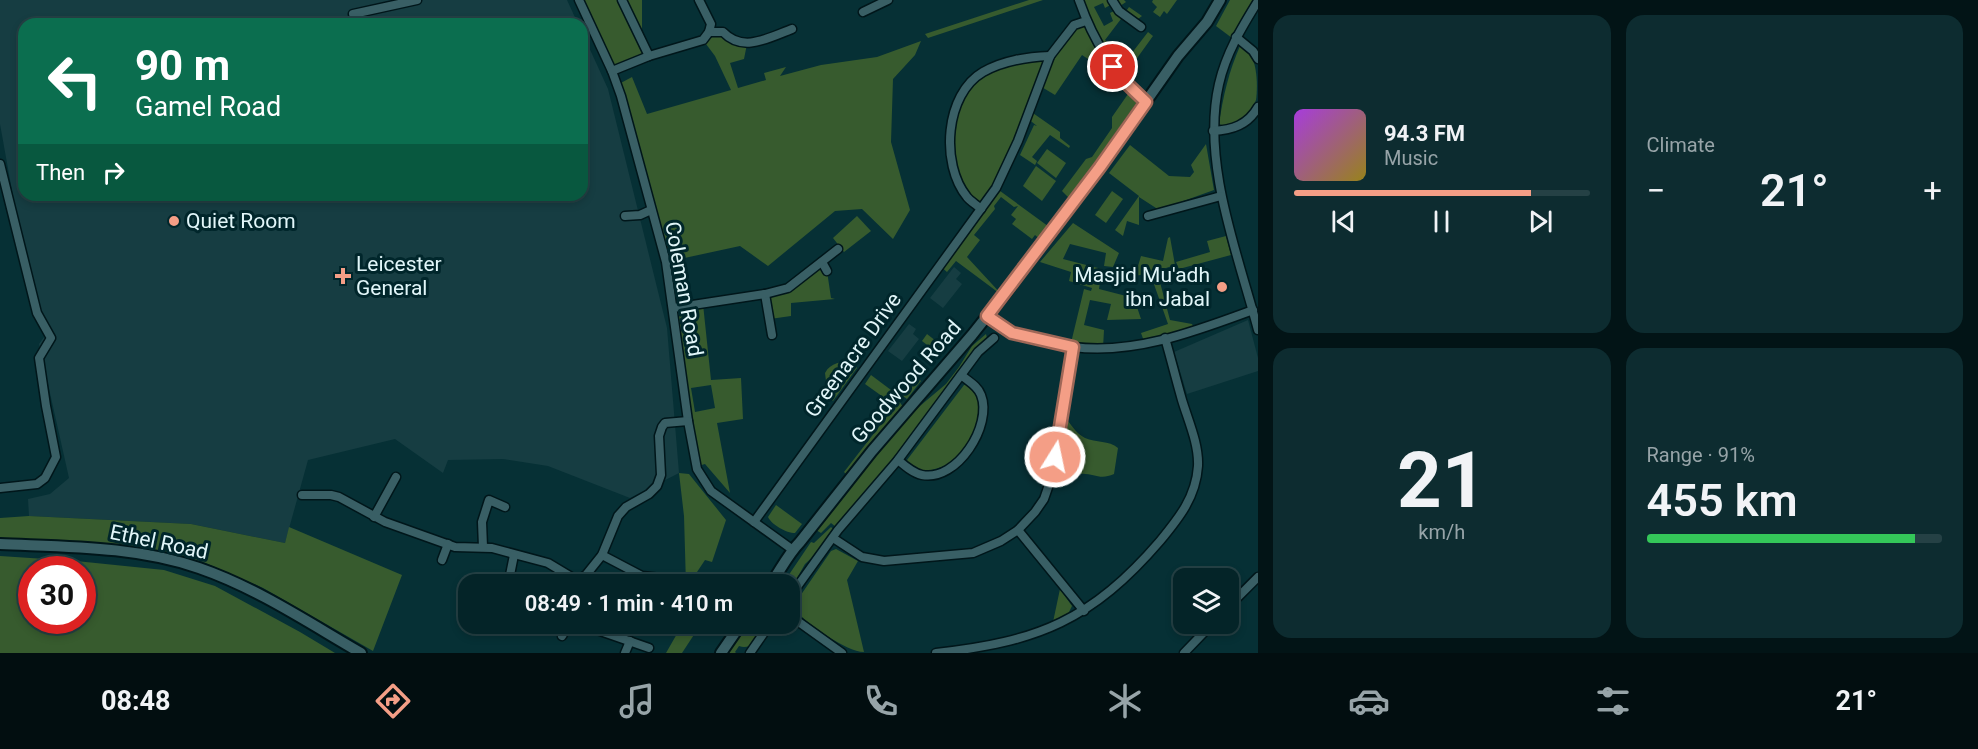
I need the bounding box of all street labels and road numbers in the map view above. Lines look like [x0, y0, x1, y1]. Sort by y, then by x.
street label: Coleman Road [660, 220, 708, 358]
street label: Greenacre Drive [800, 288, 906, 422]
street label: Goodwood Road [846, 316, 966, 448]
street label: Ethel Road [108, 520, 210, 564]

